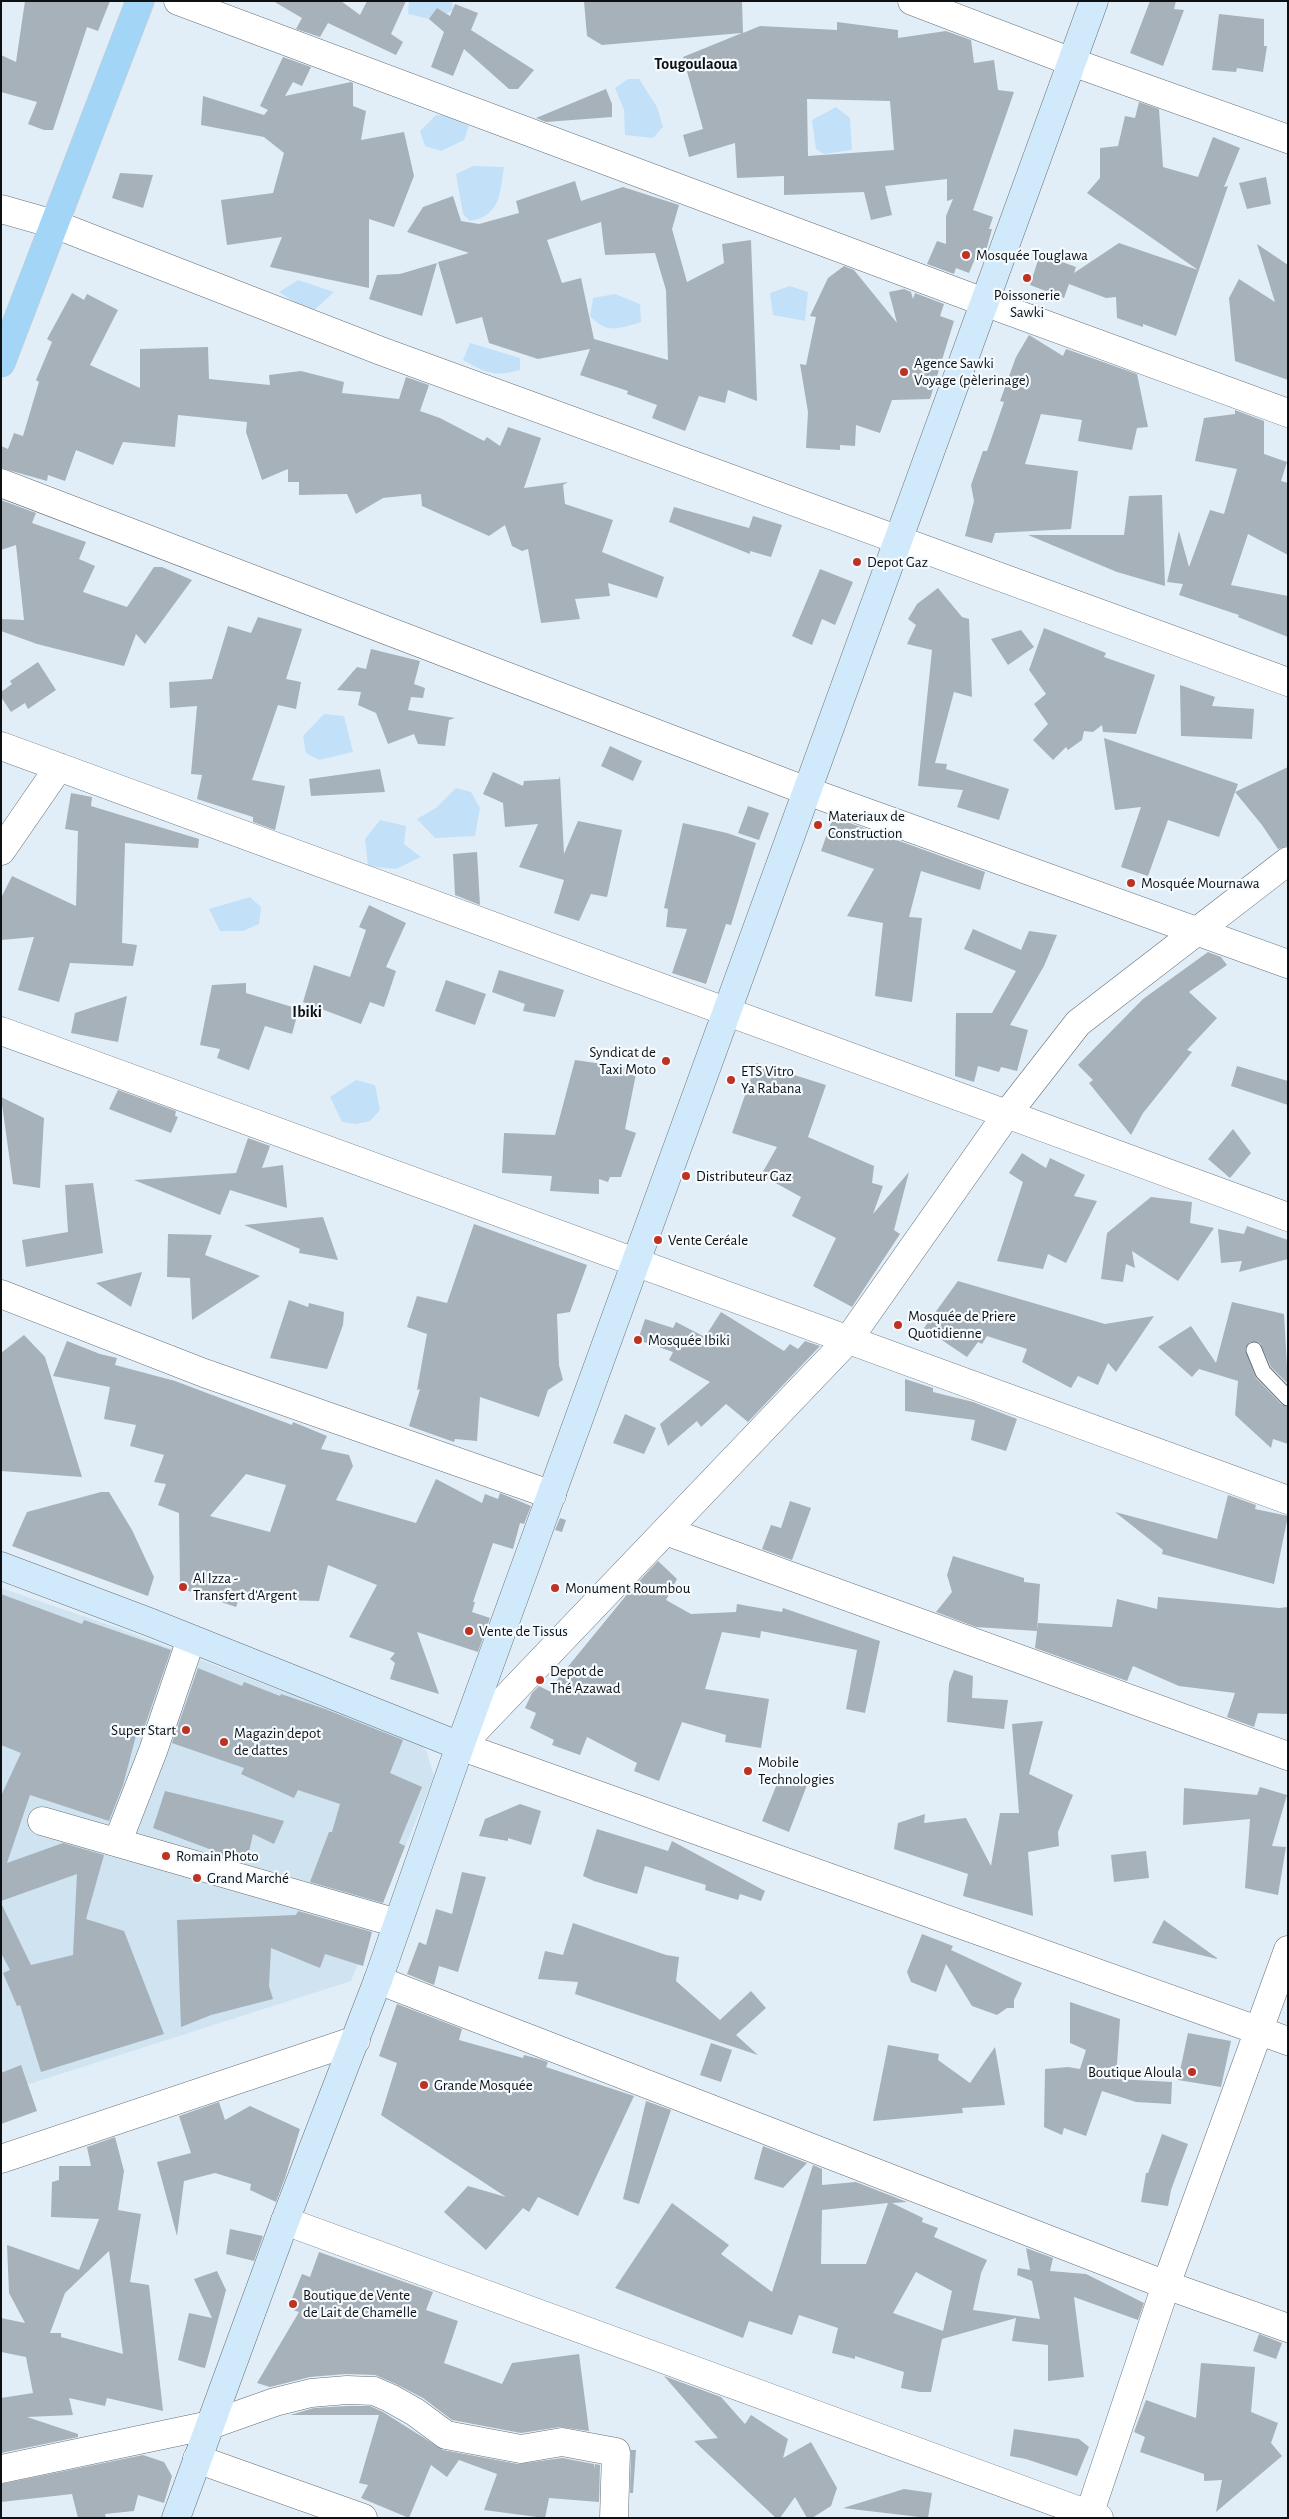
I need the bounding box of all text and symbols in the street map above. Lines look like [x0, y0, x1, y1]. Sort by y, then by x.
district label: Tougoulaoua [654, 54, 738, 74]
place label: Mosquée Touglawa [976, 246, 1088, 264]
marker: Mosquée Touglawa [960, 249, 972, 261]
marker: Poissonerie Sawki [1021, 272, 1033, 284]
place label: Poissonerie Sawki [994, 286, 1060, 321]
place label: Agence Sawki Voyage (pèlerinage) [914, 354, 1030, 389]
marker: Agence Sawki Voyage (pèlerinage) [898, 366, 910, 378]
place label: Depot Gaz [867, 553, 928, 571]
marker: Depot Gaz [851, 556, 863, 568]
place label: Materiaux de Construction [828, 807, 905, 842]
marker: Materiaux de Construction [812, 819, 824, 831]
place label: Mosquée Mournawa [1141, 874, 1260, 892]
marker: Mosquée Mournawa [1125, 877, 1137, 889]
district label: Ibiki [292, 1002, 322, 1022]
place label: Syndicat de Taxi Moto [589, 1043, 656, 1078]
marker: Syndicat de Taxi Moto [660, 1055, 672, 1067]
place label: ETS Vitro Ya Rabana [741, 1062, 801, 1097]
marker: ETS Vitro Ya Rabana [725, 1074, 737, 1086]
place label: Distributeur Gaz [696, 1167, 792, 1185]
marker: Distributeur Gaz [680, 1170, 692, 1182]
place label: Vente Ceréale [668, 1231, 748, 1249]
marker: Vente Ceréale [652, 1234, 664, 1246]
place label: Mosquée de Priere Quotidienne [908, 1307, 1016, 1342]
marker: Mosquée de Priere Quotidienne [892, 1319, 904, 1331]
place label: Mosquée Ibiki [648, 1331, 730, 1349]
marker: Mosquée Ibiki [632, 1334, 644, 1346]
place label: Al Izza - Transfert d'Argent [193, 1569, 297, 1604]
place label: Monument Roumbou [565, 1579, 690, 1597]
marker: Al Izza - Transfert d'Argent [177, 1581, 189, 1593]
marker: Monument Roumbou [549, 1582, 561, 1594]
place label: Vente de Tissus [479, 1622, 568, 1640]
marker: Vente de Tissus [463, 1625, 475, 1637]
place label: Depot de Thé Azawad [550, 1662, 621, 1697]
marker: Depot de Thé Azawad [534, 1674, 546, 1686]
place label: Super Start [111, 1721, 176, 1739]
marker: Super Start [180, 1724, 192, 1736]
place label: Magazin depot de dattes [234, 1724, 321, 1759]
marker: Magazin depot de dattes [218, 1736, 230, 1748]
place label: Mobile Technologies [758, 1753, 834, 1788]
marker: Mobile Technologies [742, 1765, 754, 1777]
place label: Romain Photo [176, 1847, 259, 1865]
marker: Romain Photo [160, 1850, 172, 1862]
place label: Grand Marché [207, 1869, 289, 1887]
marker: Grand Marché [191, 1872, 203, 1884]
place label: Boutique Aloula [1088, 2063, 1182, 2081]
marker: Boutique Aloula [1186, 2066, 1198, 2078]
place label: Grande Mosquée [434, 2076, 533, 2094]
marker: Grande Mosquée [418, 2079, 430, 2091]
place label: Boutique de Vente de Lait de Chamelle [303, 2286, 417, 2321]
marker: Boutique de Vente de Lait de Chamelle [287, 2298, 299, 2310]

